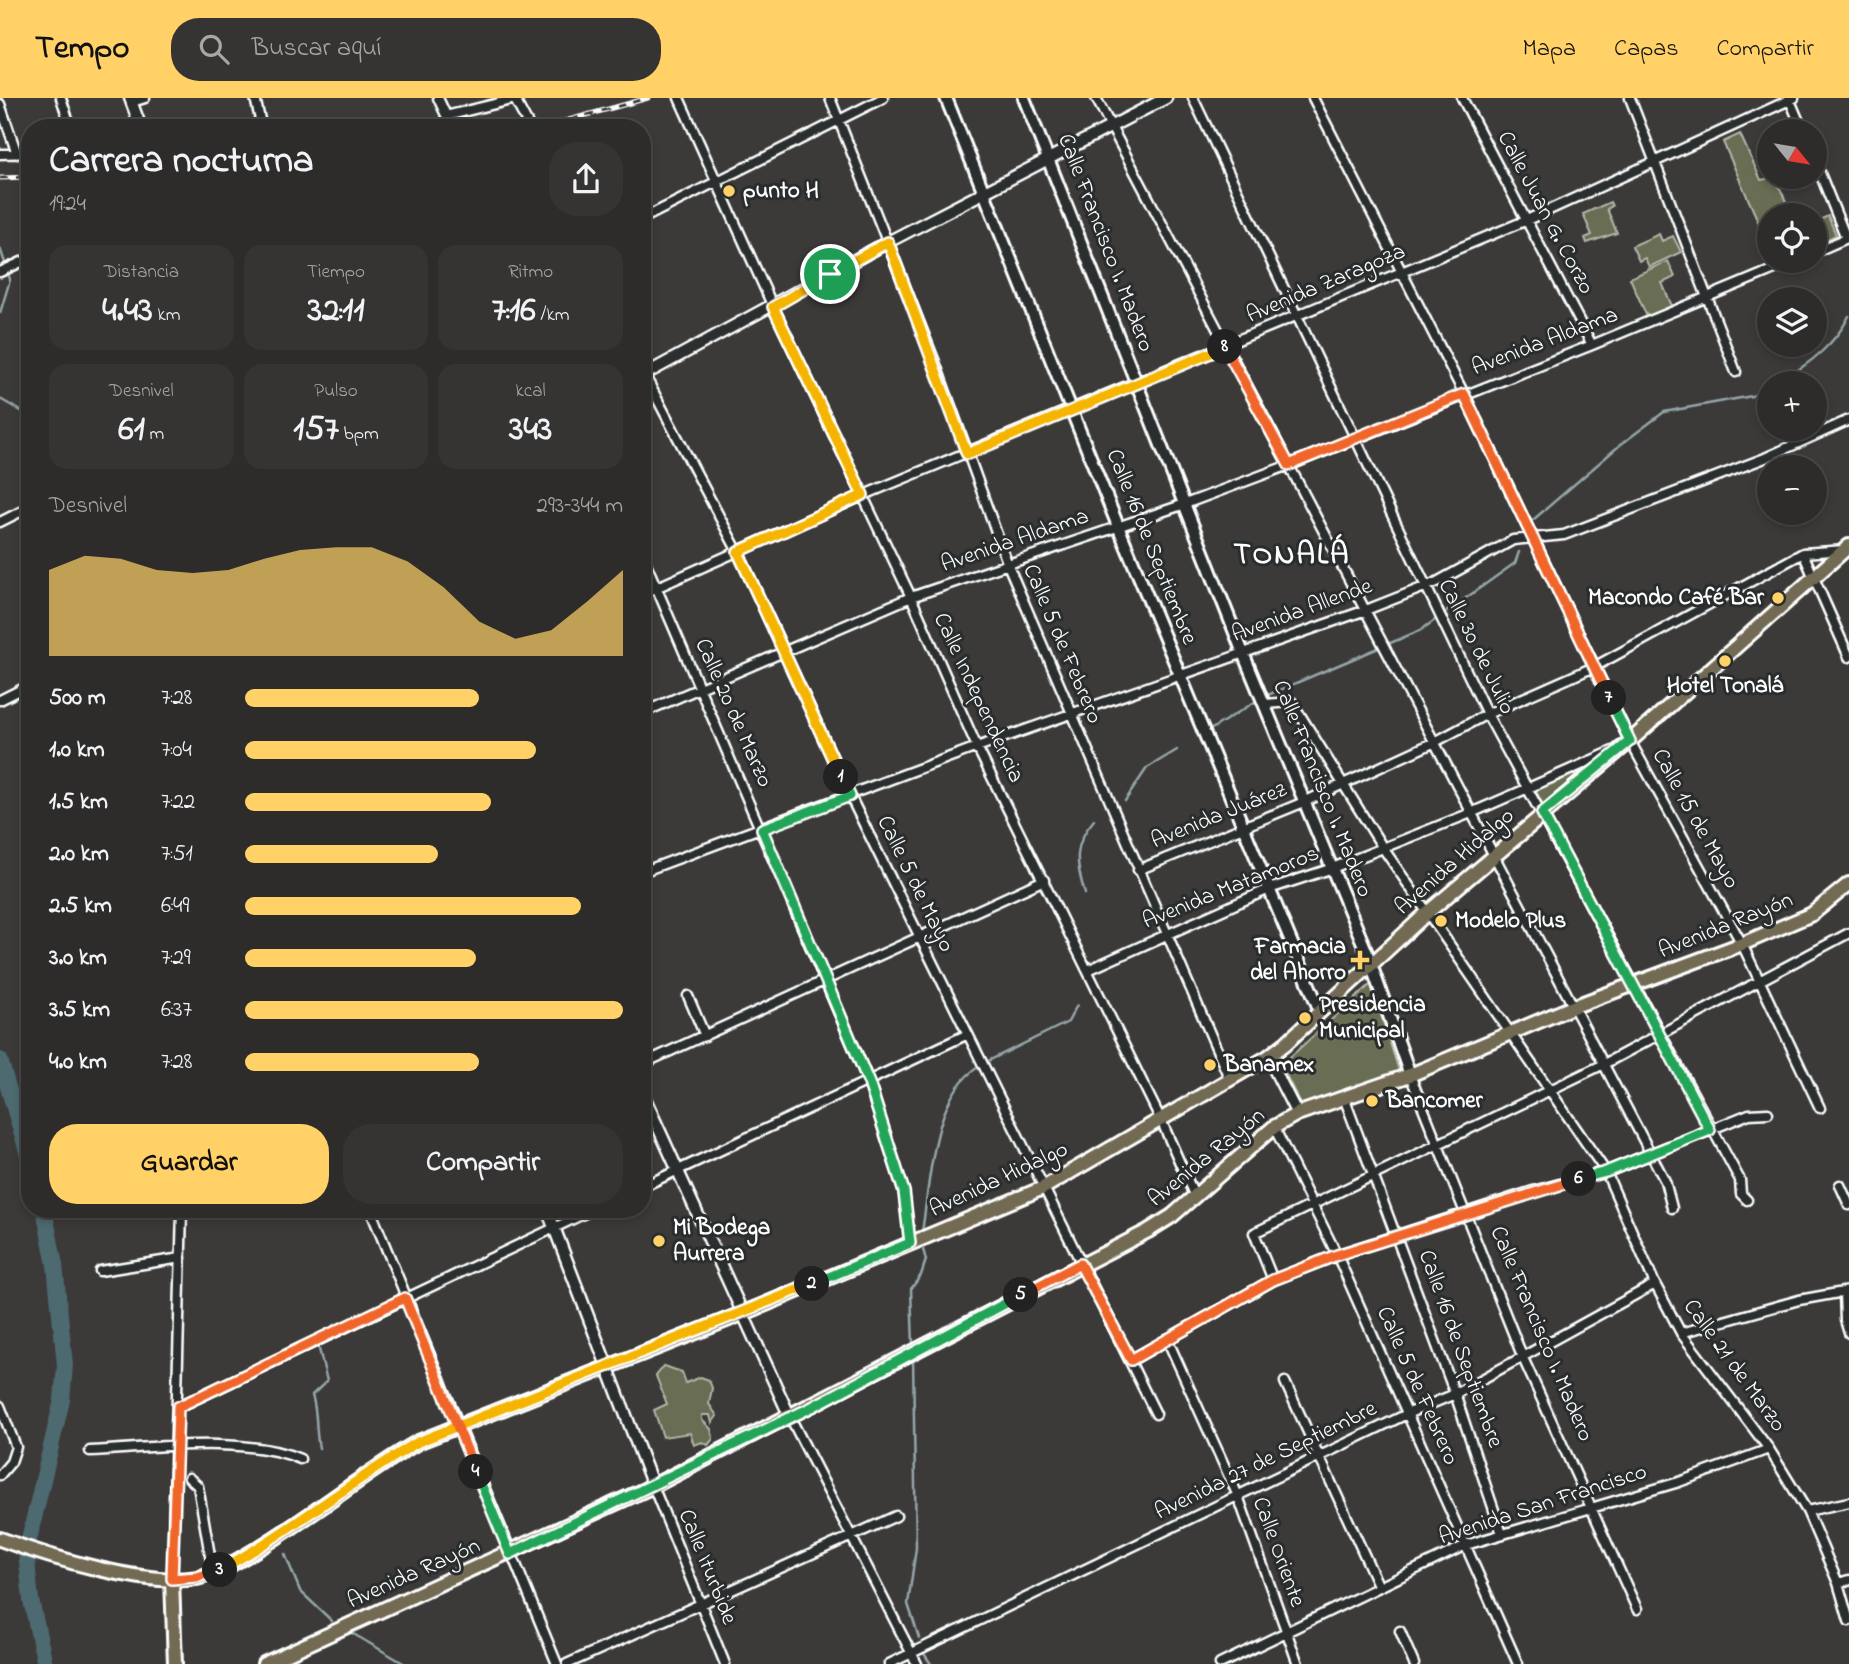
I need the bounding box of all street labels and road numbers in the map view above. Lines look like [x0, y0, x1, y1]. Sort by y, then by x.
street label: Calle Juan G. Corzo [1488, 125, 1602, 301]
street label: Calle Francisco I. Madero [1048, 129, 1162, 357]
street label: Avenida Zaragoza [1241, 236, 1411, 333]
street label: Avenida Aldama [1467, 299, 1623, 385]
street label: Calle 16 de Septiembre [1097, 444, 1206, 650]
street label: Avenida Aldama [937, 500, 1093, 582]
street label: Calle 5 de Febrero [1013, 559, 1111, 729]
street label: Avenida Allende [1227, 570, 1378, 652]
street label: Calle 30 de Julio [1429, 574, 1523, 720]
street label: Calle Independencia [924, 608, 1032, 788]
street label: Calle 20 de Marzo [685, 633, 781, 793]
street label: Calle Francisco I. Madero [1263, 676, 1381, 902]
street label: Calle 15 de Mayo [1641, 743, 1747, 896]
street label: Avenida Juárez [1146, 774, 1292, 858]
street label: Avenida Hidalgo [1388, 800, 1523, 924]
street label: Calle 5 de Mayo [866, 810, 962, 959]
street label: Avenida Matamoros [1138, 838, 1324, 938]
street label: Avenida Rayón [1654, 884, 1799, 970]
street label: Avenida Rayón [1141, 1100, 1274, 1217]
street label: Avenida Hidalgo [924, 1133, 1074, 1227]
street label: Calle Francisco I. Madero [1481, 1221, 1601, 1447]
street label: Calle 16 de Septiembre [1409, 1246, 1511, 1453]
street label: Calle 21 de Marzo [1674, 1293, 1794, 1439]
street label: Calle 5 de Febrero [1367, 1301, 1467, 1471]
street label: Avenida 27 de Septiembre [1149, 1393, 1383, 1529]
street label: Avenida San Francisco [1435, 1456, 1651, 1554]
street label: Calle Oriente [1243, 1492, 1313, 1612]
street label: Calle Iturbide [669, 1504, 745, 1630]
street label: Avenida Rayón [342, 1530, 487, 1620]

